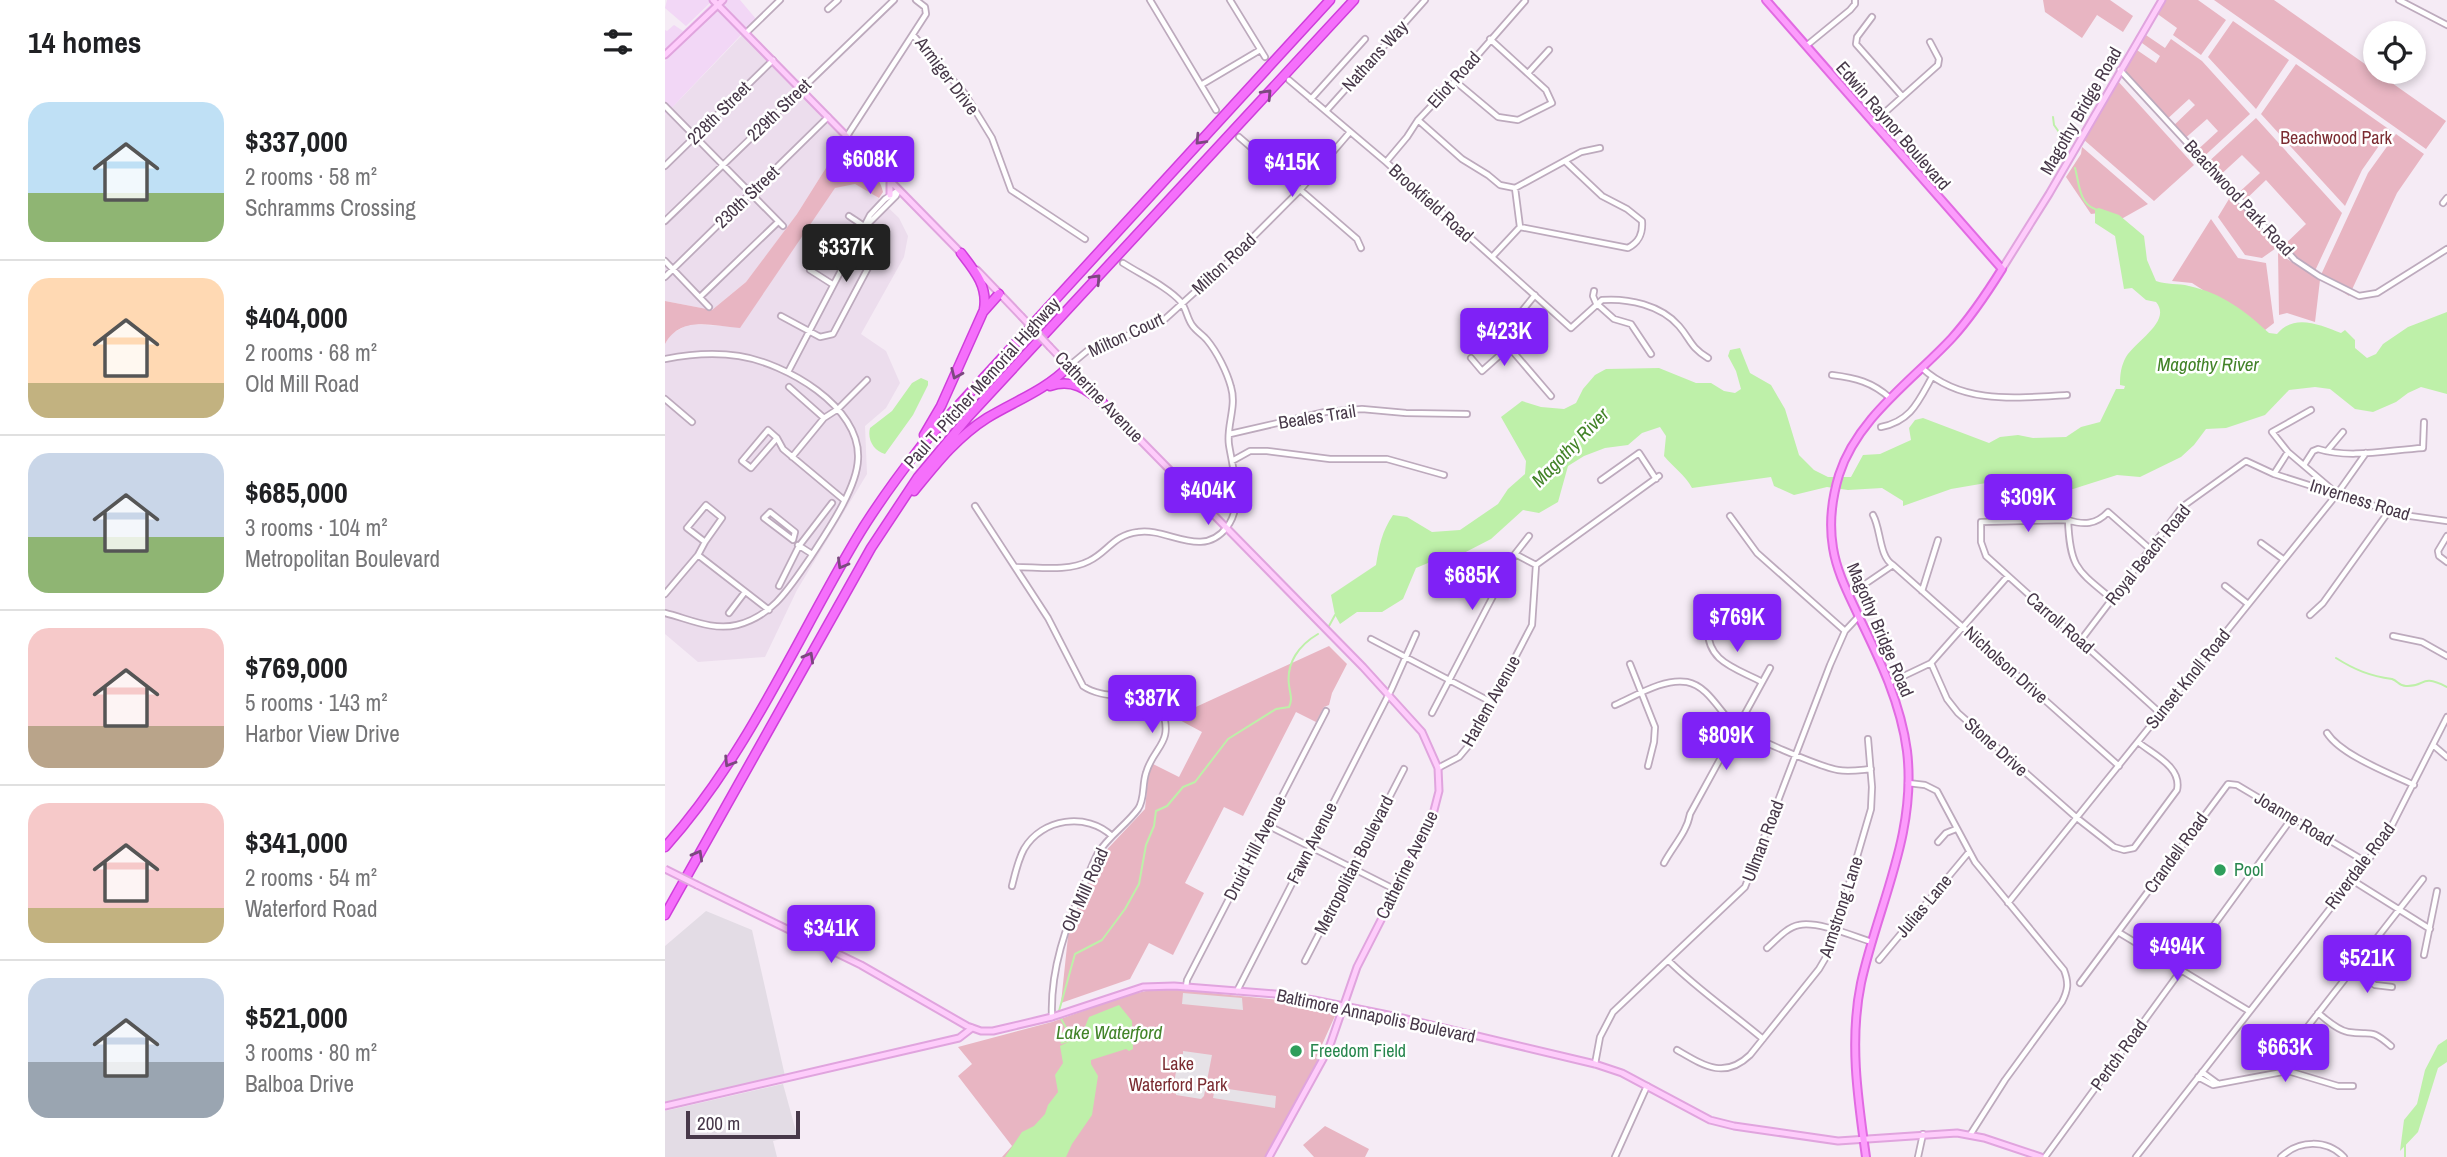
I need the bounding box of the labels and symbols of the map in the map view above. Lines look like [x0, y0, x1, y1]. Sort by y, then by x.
street label: Nathans Way [1336, 14, 1414, 97]
street label: Armiger Drive [909, 31, 985, 120]
street label: Magothy Bridge Road [2034, 42, 2127, 179]
street label: Eliot Road [1421, 46, 1486, 114]
street label: Edwin Raynor Boulevard [1830, 56, 1956, 195]
street label: 229th Street [741, 73, 816, 147]
street label: 228th Street [681, 75, 756, 150]
one-way arrow [1258, 89, 1271, 102]
park label: Beachwood Park [2280, 125, 2392, 150]
one-way arrow [1196, 132, 1209, 145]
street label: Beachwood Park Road [2179, 134, 2300, 261]
pin: $608K [821, 136, 919, 196]
pin: $415K [1243, 140, 1341, 199]
street label: Brookfield Road [1384, 158, 1479, 247]
street label: 230th Street [709, 160, 784, 234]
pin: $337K [797, 224, 895, 284]
street label: Milton Road [1186, 227, 1261, 300]
one-way arrow [1087, 274, 1100, 287]
street label: Paul T. Pitcher Memorial Highway [898, 291, 1066, 474]
street label: Milton Court [1084, 306, 1168, 363]
pin: $423K [1455, 308, 1553, 368]
street label: Catherine Avenue [1049, 346, 1149, 448]
water label: Magothy River [2157, 351, 2259, 377]
one-way arrow [950, 367, 964, 379]
street label: Beales Trail [1276, 398, 1357, 435]
water label: Magothy River [1525, 401, 1615, 492]
pin: $404K [1159, 468, 1257, 527]
street label: Inverness Road [2307, 472, 2413, 527]
pin: $309K [1979, 475, 2077, 534]
street label: Royal Beach Road [2099, 499, 2196, 610]
pin: $685K [1423, 552, 1521, 612]
one-way arrow [837, 557, 850, 570]
street label: Magothy Bridge Road [1841, 559, 1920, 701]
street label: Carroll Road [2021, 586, 2100, 659]
pin: $769K [1688, 594, 1786, 654]
street label: Nicholson Drive [1959, 620, 2054, 709]
street label: Sunset Knoll Road [2139, 623, 2236, 734]
one-way arrow [801, 651, 814, 664]
street label: Harlem Avenue [1455, 651, 1526, 751]
pin: $387K [1103, 676, 1201, 735]
street label: Stone Drive [1959, 711, 2034, 782]
pin: $809K [1677, 712, 1775, 772]
one-way arrow [725, 754, 738, 767]
street label: Joanne Road [2250, 785, 2338, 852]
street label: Druid Hill Avenue [1217, 791, 1292, 905]
street label: Metropolitan Boulevard [1308, 791, 1399, 938]
street label: Ullman Road [1736, 797, 1789, 885]
street label: Fawn Avenue [1280, 798, 1343, 888]
street label: Catherine Avenue [1369, 806, 1444, 923]
street label: Crandell Road [2138, 807, 2213, 898]
street label: Riverdale Road [2319, 817, 2400, 914]
street label: Old Mill Road [1055, 844, 1114, 936]
one-way arrow [690, 850, 703, 862]
street label: Armstrong Lane [1812, 853, 1869, 962]
place label: Pool [2234, 857, 2264, 882]
marker: Pool [2212, 862, 2228, 878]
street label: Julias Lane [1890, 869, 1957, 943]
pin: $341K [782, 906, 880, 965]
pin: $494K [2128, 923, 2226, 983]
pin: $521K [2318, 936, 2416, 995]
street label: Baltimore Annapolis Boulevard [1274, 982, 1478, 1049]
street label: Pertch Road [2084, 1014, 2153, 1095]
water label: Lake Waterford [1056, 1019, 1162, 1045]
pin: $663K [2236, 1024, 2334, 1084]
place label: Freedom Field [1310, 1038, 1406, 1063]
marker: Freedom Field [1288, 1043, 1304, 1059]
park label: Lake Waterford Park [1129, 1051, 1228, 1097]
scale bar [686, 1108, 800, 1140]

